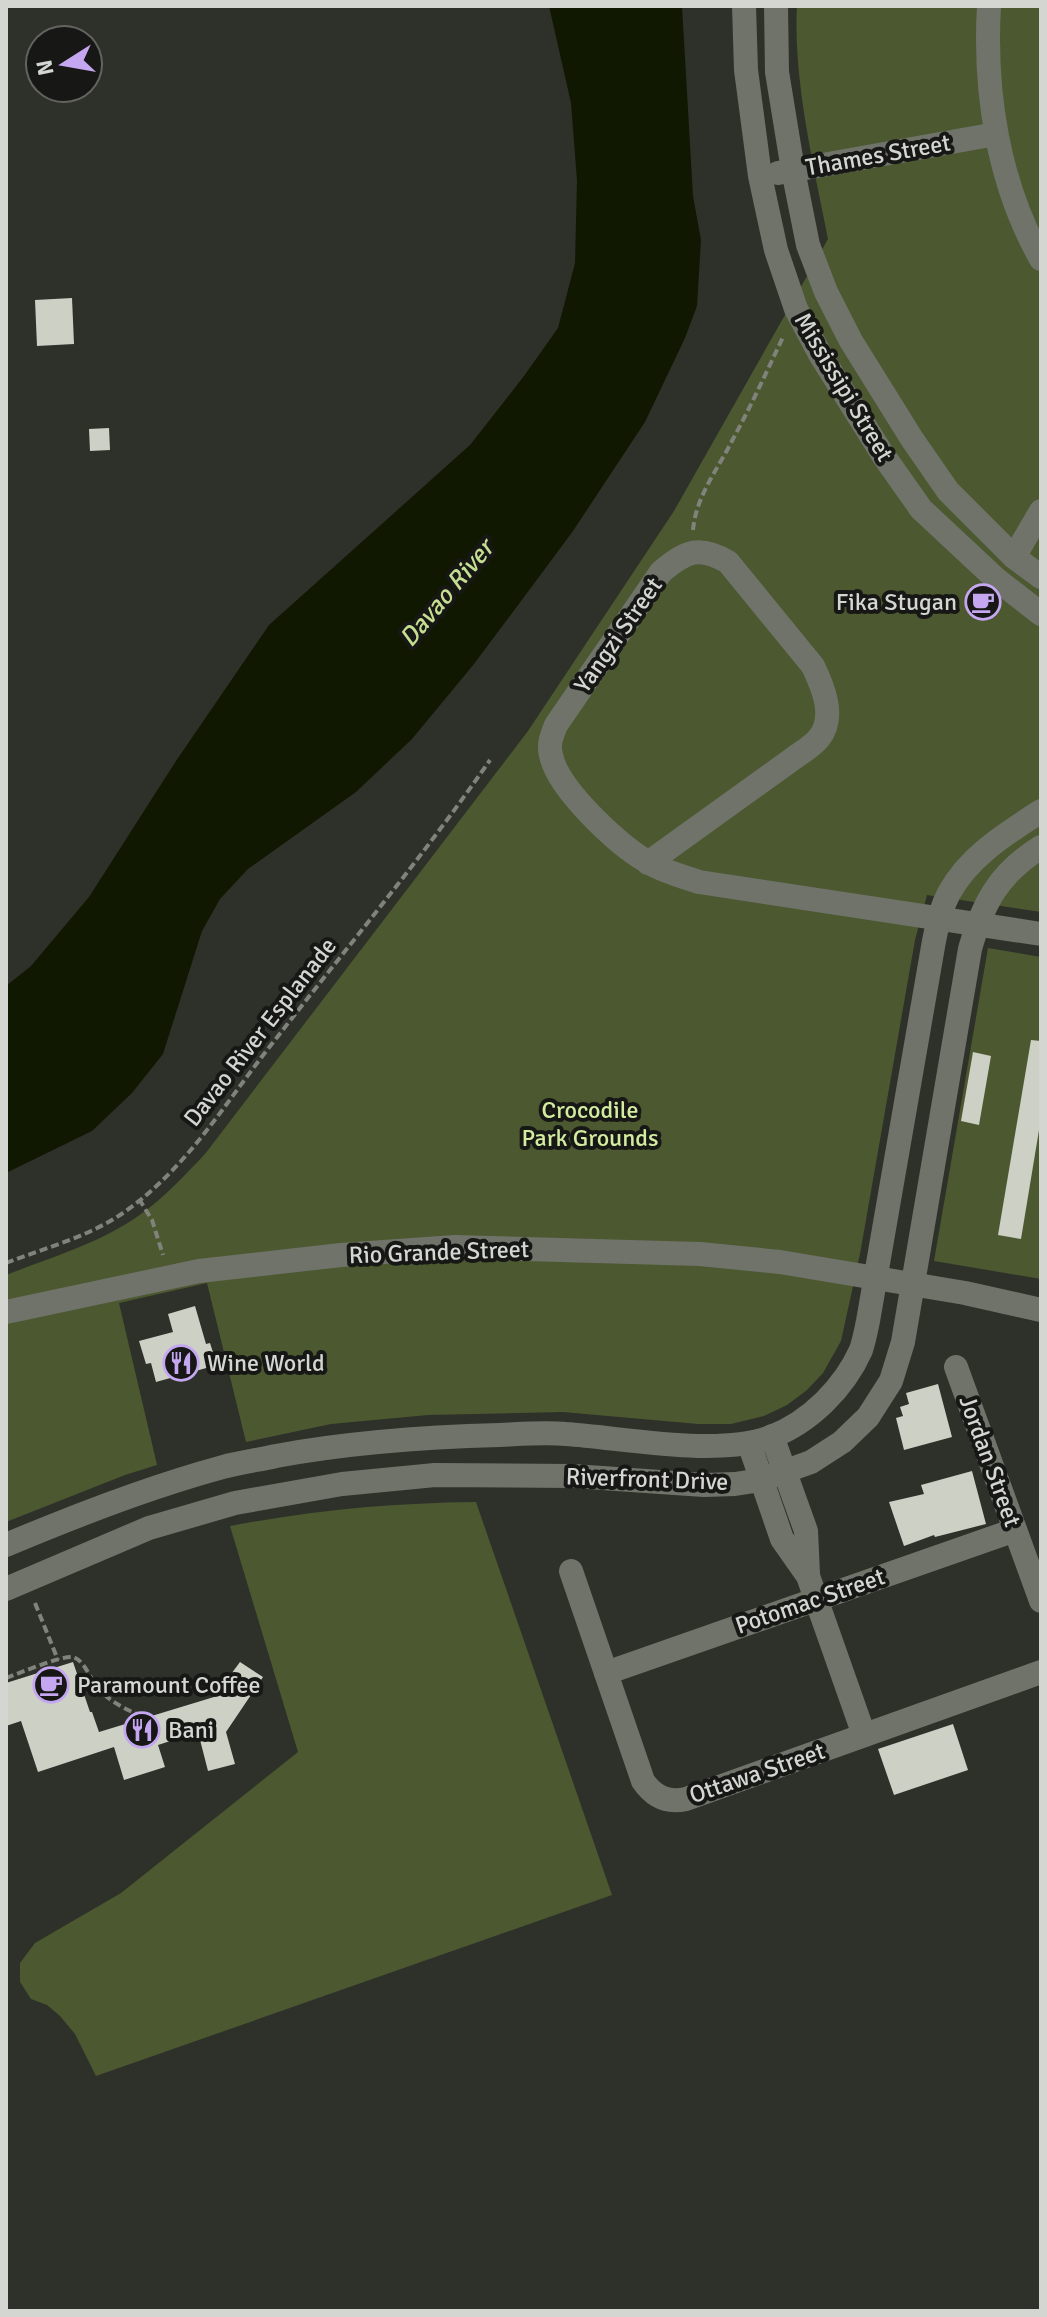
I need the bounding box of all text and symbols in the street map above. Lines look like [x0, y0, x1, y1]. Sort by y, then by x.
north arrow [24, 24, 104, 104]
text: N [30, 58, 60, 78]
street label: Thames Street [803, 128, 953, 182]
street label: Mississipi Street [788, 307, 900, 467]
water label: Davao River [393, 531, 503, 654]
street label: Yangzi Street [567, 572, 669, 698]
cafe icon: Fika Stugan [964, 583, 1002, 621]
place label: Fika Stugan [836, 587, 957, 617]
street label: Davao River Esplanade [177, 932, 343, 1132]
park label: Crocodile Park Grounds [521, 1095, 659, 1153]
street label: Rio Grande Street [348, 1234, 530, 1270]
restaurant icon: Wine World [162, 1344, 200, 1382]
place label: Wine World [207, 1348, 325, 1378]
street label: Jordan Street [952, 1391, 1028, 1531]
street label: Riverfront Drive [565, 1461, 729, 1497]
street label: Potomac Street [731, 1561, 889, 1641]
cafe icon: Paramount Coffee [32, 1666, 70, 1704]
place label: Paramount Coffee [77, 1670, 260, 1700]
restaurant icon: Bani [123, 1711, 161, 1749]
place label: Bani [168, 1715, 214, 1745]
street label: Ottawa Street [685, 1736, 829, 1810]

